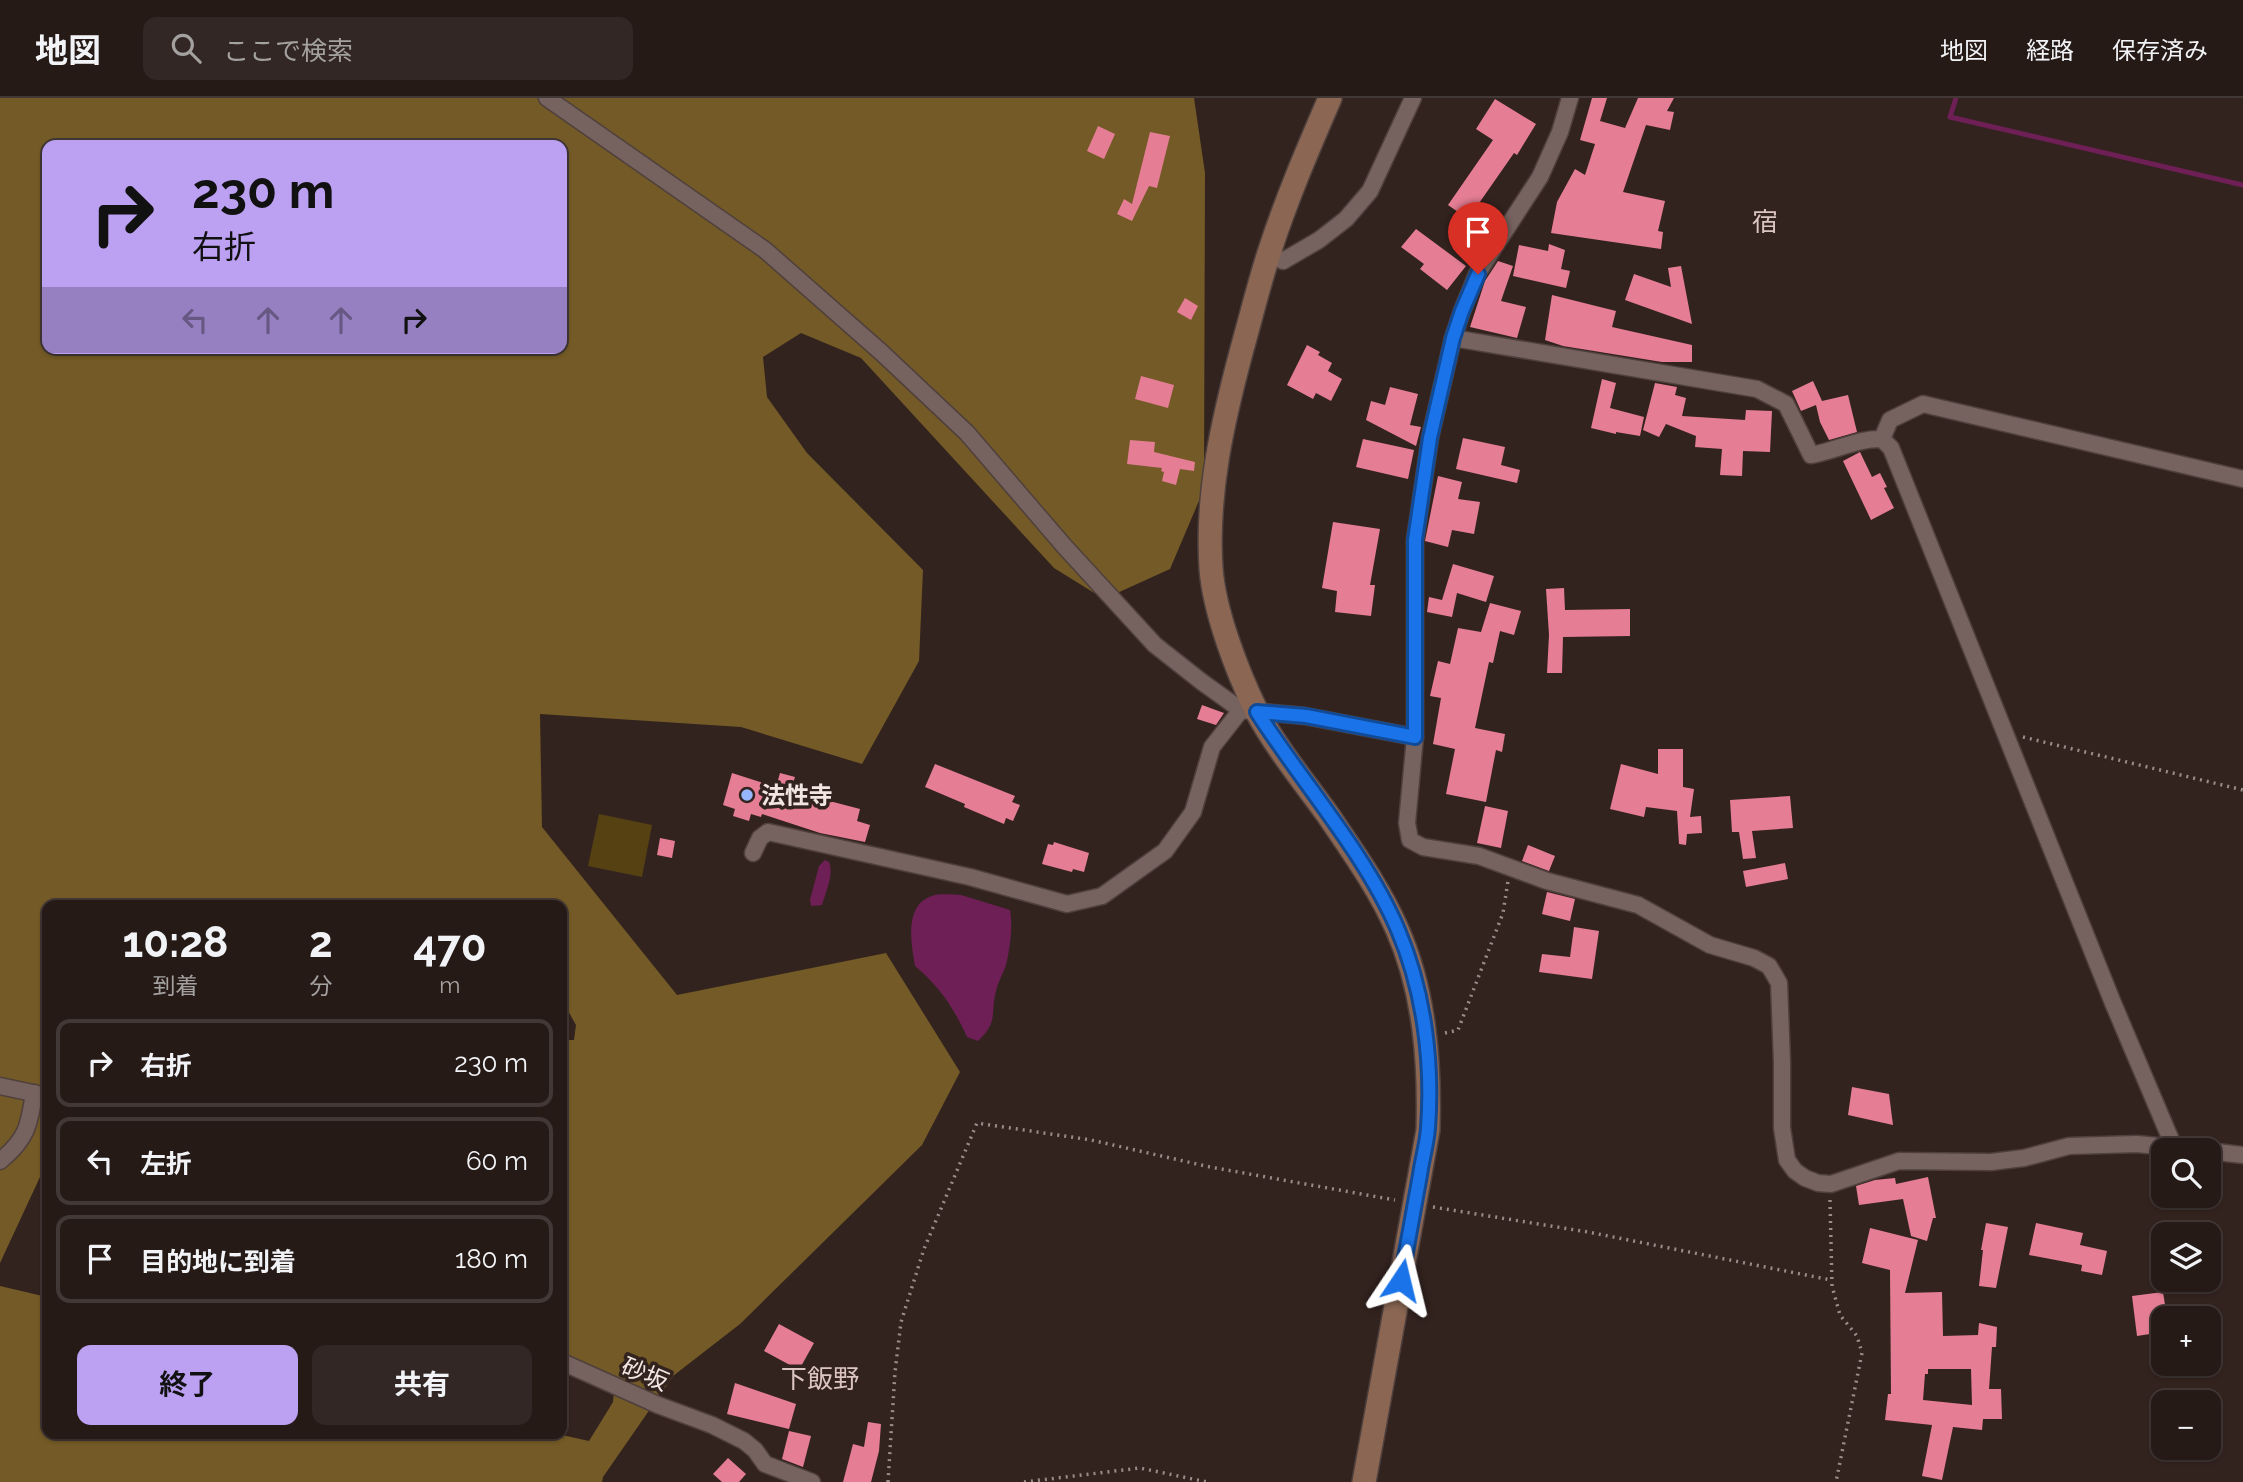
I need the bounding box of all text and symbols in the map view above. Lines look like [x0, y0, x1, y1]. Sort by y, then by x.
search box [143, 17, 633, 80]
icon: search [167, 29, 205, 67]
text: 地図 [35, 31, 101, 70]
text: ここで検索 [223, 36, 353, 66]
text: 地図 [1940, 36, 1988, 65]
text: 経路 [2026, 36, 2074, 65]
text: 保存済み [2112, 36, 2208, 65]
text: 230 m [192, 162, 334, 219]
icon: right [77, 168, 168, 259]
pin [1448, 202, 1508, 274]
district label: 宿 [1752, 207, 1778, 237]
icon: arrive [1459, 213, 1497, 251]
text: 右折 [192, 228, 256, 265]
icon: left [176, 301, 214, 339]
icon: ahead [249, 301, 287, 339]
icon: ahead [322, 301, 360, 339]
icon: right [395, 301, 433, 339]
place label: 法性寺 [761, 781, 833, 810]
marker: 法性寺 [739, 787, 755, 803]
text: 10:28 [122, 918, 228, 967]
text: 2 [309, 918, 333, 967]
text: 470 [413, 922, 486, 971]
text: m [439, 971, 460, 998]
text: 到着 [152, 972, 198, 999]
text: 分 [309, 972, 332, 999]
icon: right [81, 1044, 119, 1082]
text: 230 m [454, 1048, 528, 1078]
text: 右折 [140, 1051, 192, 1081]
map controls [2151, 1138, 2221, 1460]
button: search [2151, 1138, 2221, 1208]
icon: left [81, 1142, 119, 1180]
text: 60 m [466, 1146, 528, 1176]
text: 左折 [140, 1149, 192, 1179]
button: layers [2151, 1222, 2221, 1292]
icon: arrive [81, 1240, 119, 1278]
position arrow [1364, 1243, 1438, 1317]
text: 180 m [455, 1244, 528, 1274]
text: 目的地に到着 [140, 1247, 296, 1277]
button: + [2151, 1306, 2221, 1376]
button: 終了 [77, 1345, 298, 1425]
button: 共有 [312, 1345, 532, 1425]
street label: 砂坂 [617, 1351, 673, 1397]
district label: 下飯野 [781, 1364, 859, 1394]
button: − [2151, 1390, 2221, 1460]

